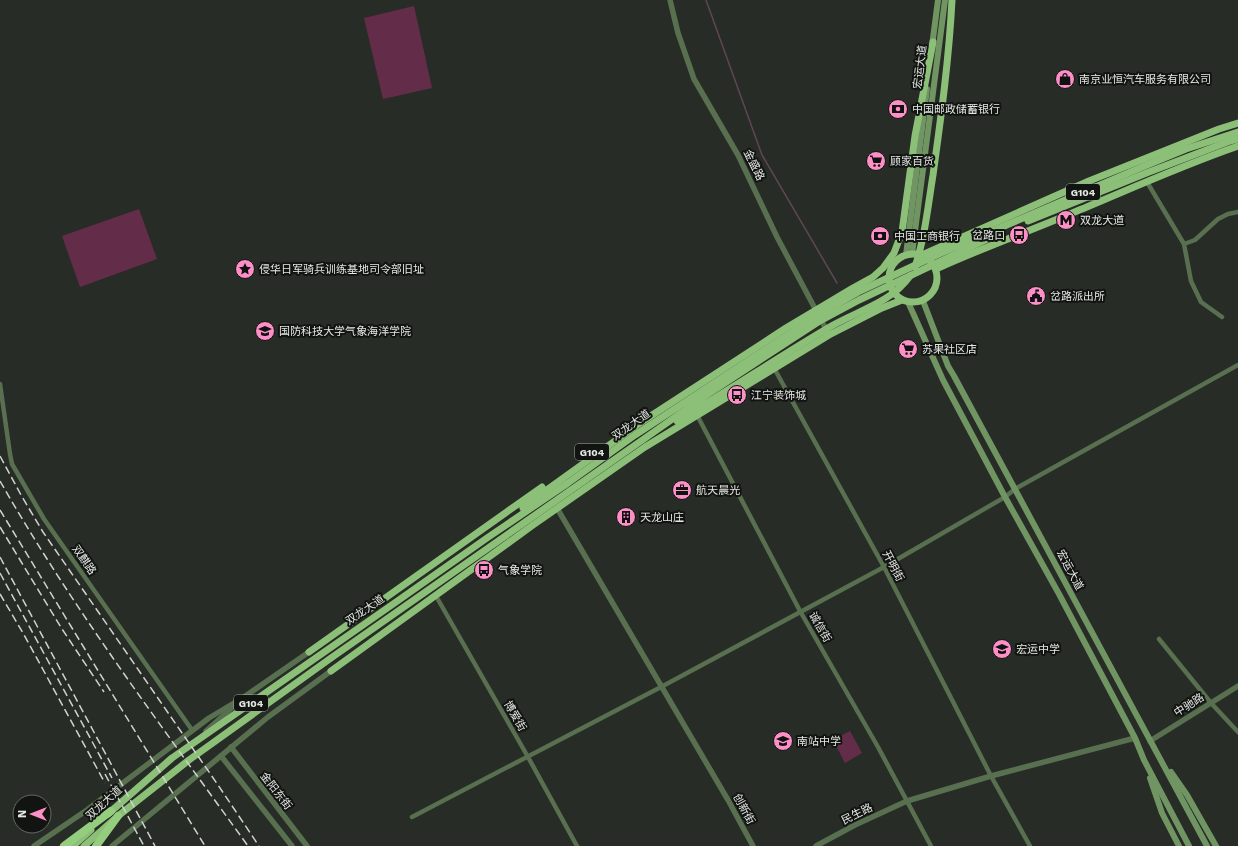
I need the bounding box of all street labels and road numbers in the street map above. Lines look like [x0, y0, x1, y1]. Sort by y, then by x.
street label: 宏运大道 [911, 44, 929, 90]
street label: 金盛路 [741, 147, 767, 183]
road number: G104 [1066, 184, 1100, 200]
street label: 双龙大道 [609, 407, 653, 443]
road number: G104 [575, 444, 609, 460]
street label: 双麒路 [69, 543, 99, 577]
street label: 开明街 [880, 548, 906, 584]
street label: 宏运大道 [1054, 548, 1086, 592]
street label: 双龙大道 [343, 592, 387, 628]
street label: 诚信街 [806, 609, 834, 645]
street label: 中驰路 [1172, 691, 1206, 719]
road number: G104 [234, 695, 268, 711]
street label: 博爱街 [501, 698, 529, 734]
street label: 金阳东街 [257, 770, 295, 812]
street label: 双龙大道 [83, 783, 125, 823]
street label: 创新街 [730, 791, 758, 827]
street label: 民生路 [839, 801, 875, 827]

